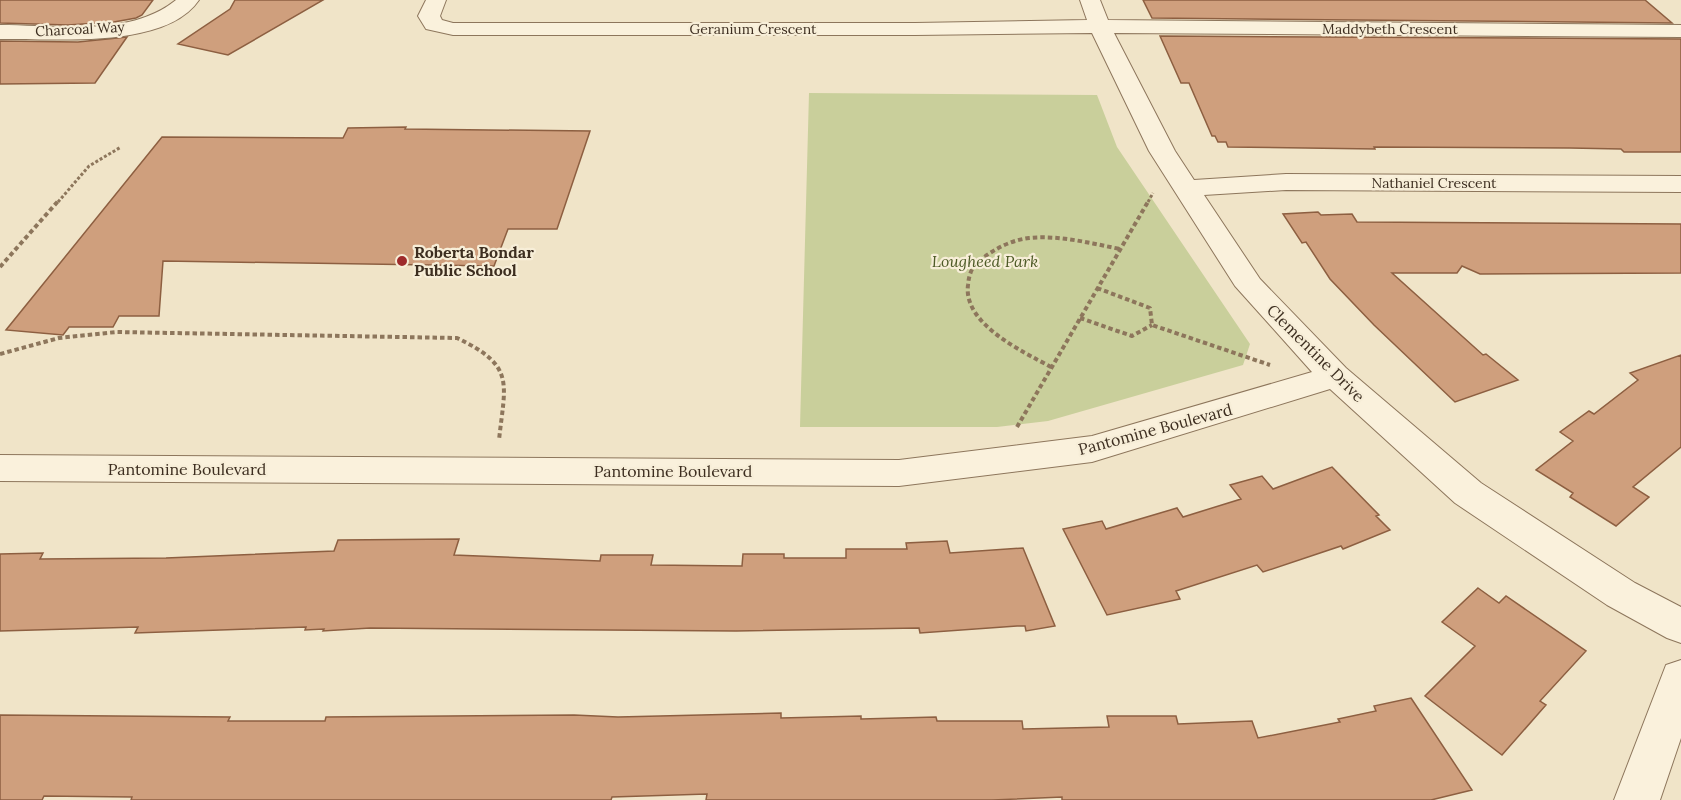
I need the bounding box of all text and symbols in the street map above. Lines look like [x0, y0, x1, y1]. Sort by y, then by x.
street label: Charcoal Way [35, 18, 126, 40]
street label: Geranium Crescent [690, 20, 817, 38]
street label: Maddybeth Crescent [1322, 20, 1458, 38]
street label: Nathaniel Crescent [1372, 174, 1497, 192]
place label: Roberta Bondar Public School [414, 242, 534, 280]
park label: Lougheed Park [932, 251, 1038, 271]
marker: Roberta Bondar Public School [395, 254, 409, 268]
street label: Clementine Drive [1263, 300, 1369, 406]
street label: Pantomine Boulevard [1076, 399, 1235, 459]
street label: Pantomine Boulevard [108, 459, 267, 479]
street label: Pantomine Boulevard [594, 461, 753, 481]

